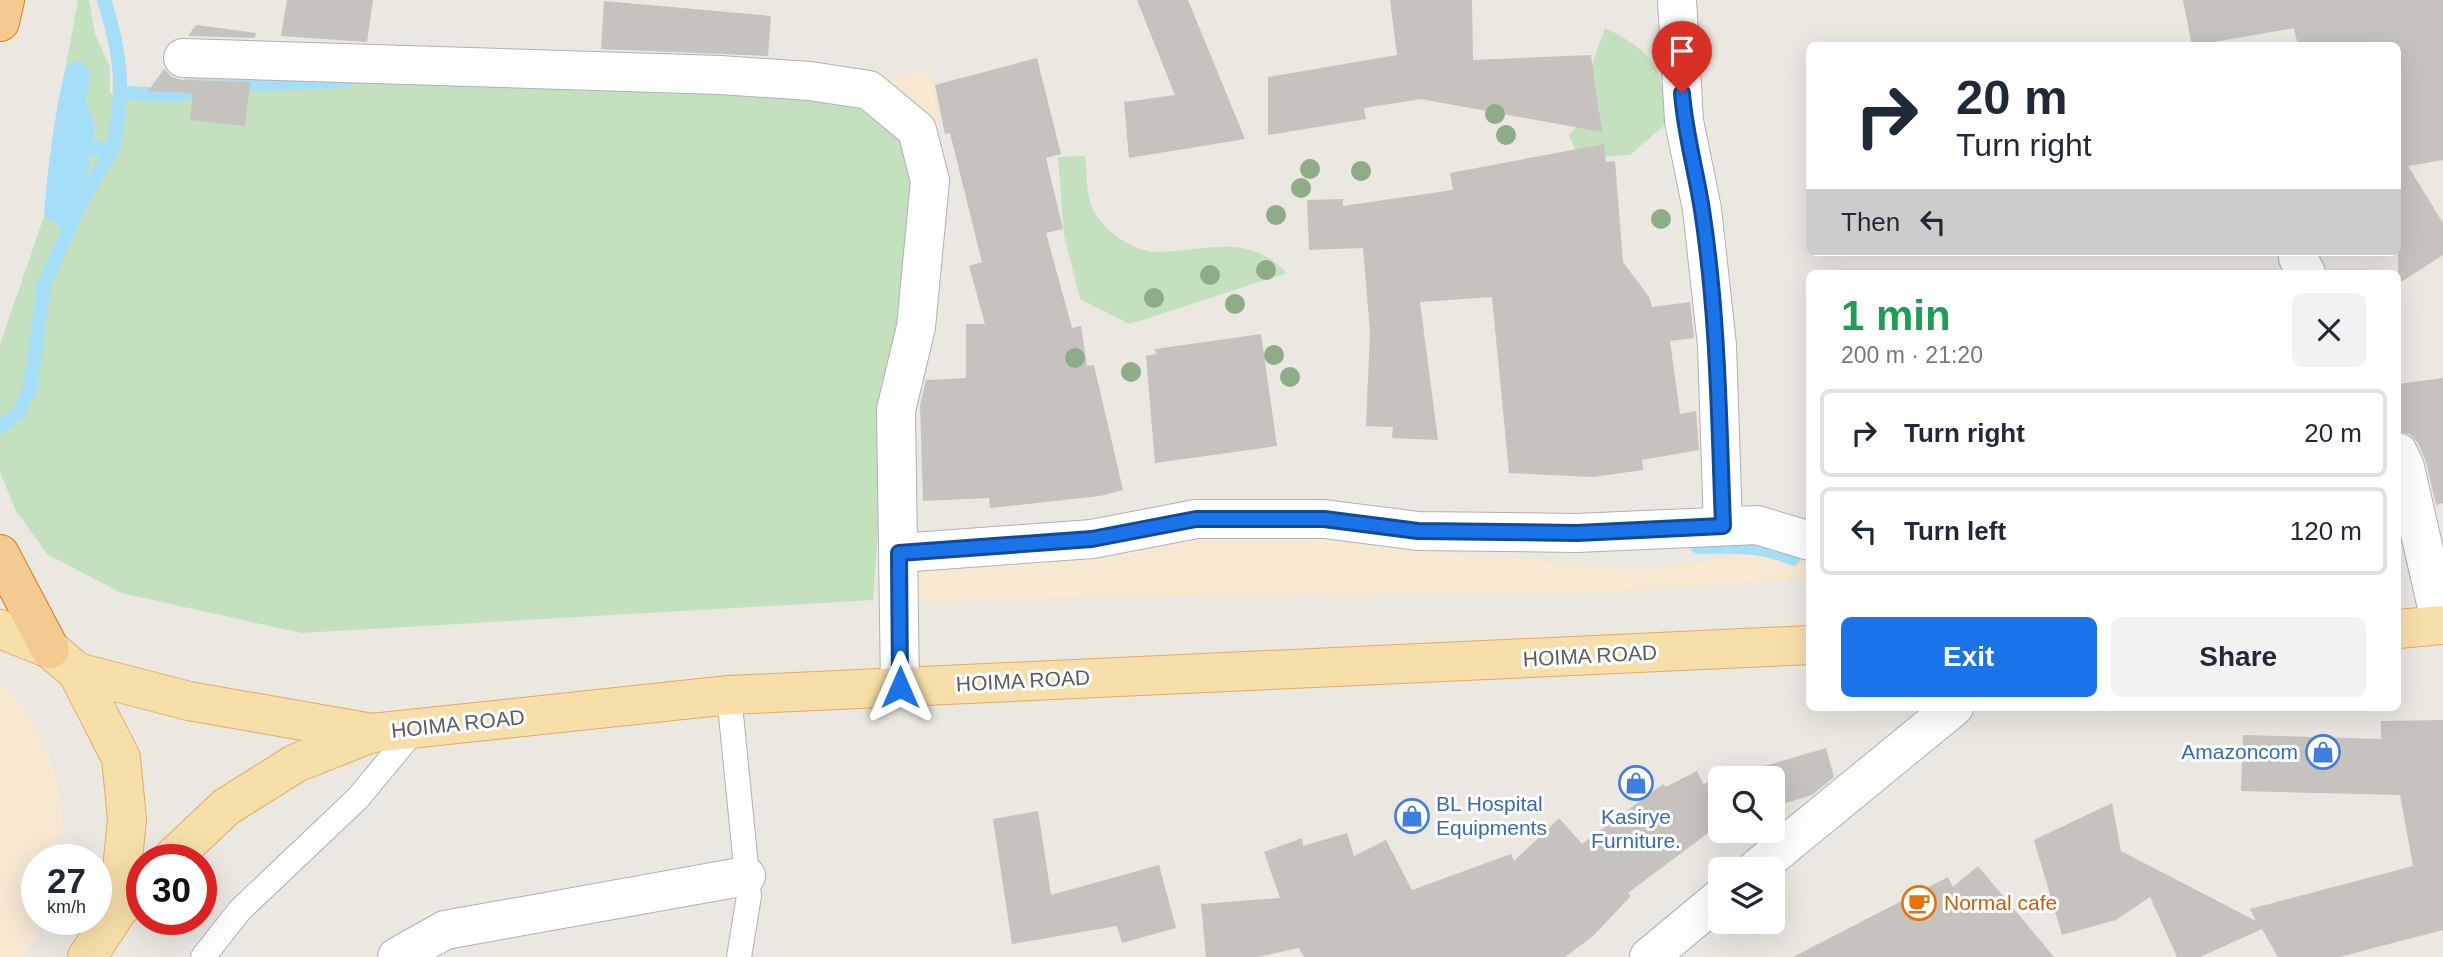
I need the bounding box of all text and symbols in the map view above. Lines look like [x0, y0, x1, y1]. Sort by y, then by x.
pin [1652, 21, 1712, 93]
icon: arrive [1663, 32, 1701, 70]
icon: right [1841, 70, 1932, 161]
text: 20 m [1956, 70, 2068, 124]
text: Turn right [1956, 127, 2092, 163]
icon: left [1914, 203, 1952, 241]
text: Then [1841, 207, 1900, 237]
text: 1 min [1841, 292, 1951, 339]
button: close [2292, 293, 2366, 367]
text: 200 m · 21:20 [1841, 342, 1983, 368]
icon: right [1845, 414, 1883, 452]
text: Turn right [1904, 418, 2025, 448]
text: 20 m [2304, 418, 2362, 448]
icon: left [1845, 512, 1883, 550]
text: Turn left [1904, 516, 2006, 546]
text: 120 m [2290, 516, 2362, 546]
button: Exit [1841, 617, 2097, 697]
button: Share [2111, 617, 2366, 697]
street label: HOIMA ROAD [1522, 641, 1658, 670]
position arrow [863, 650, 937, 724]
street label: HOIMA ROAD [955, 666, 1091, 695]
street label: HOIMA ROAD [390, 705, 526, 742]
shop icon: Amazoncom [2304, 733, 2342, 771]
place label: Amazoncom [2181, 740, 2298, 763]
shop icon: Kasirye Furniture. [1617, 764, 1655, 802]
map controls [1708, 766, 1785, 934]
button: search [1708, 766, 1785, 843]
place label: BL Hospital Equipments [1436, 792, 1547, 839]
shop icon: BL Hospital Equipments [1393, 797, 1431, 835]
place label: Kasirye Furniture. [1591, 805, 1681, 852]
speed limit sign: 30 [126, 844, 217, 935]
button: layers [1708, 857, 1785, 934]
text: 27 [47, 861, 86, 900]
cafe icon: Normal cafe [1900, 884, 1938, 922]
place label: Normal cafe [1944, 891, 2057, 914]
text: km/h [47, 897, 86, 917]

